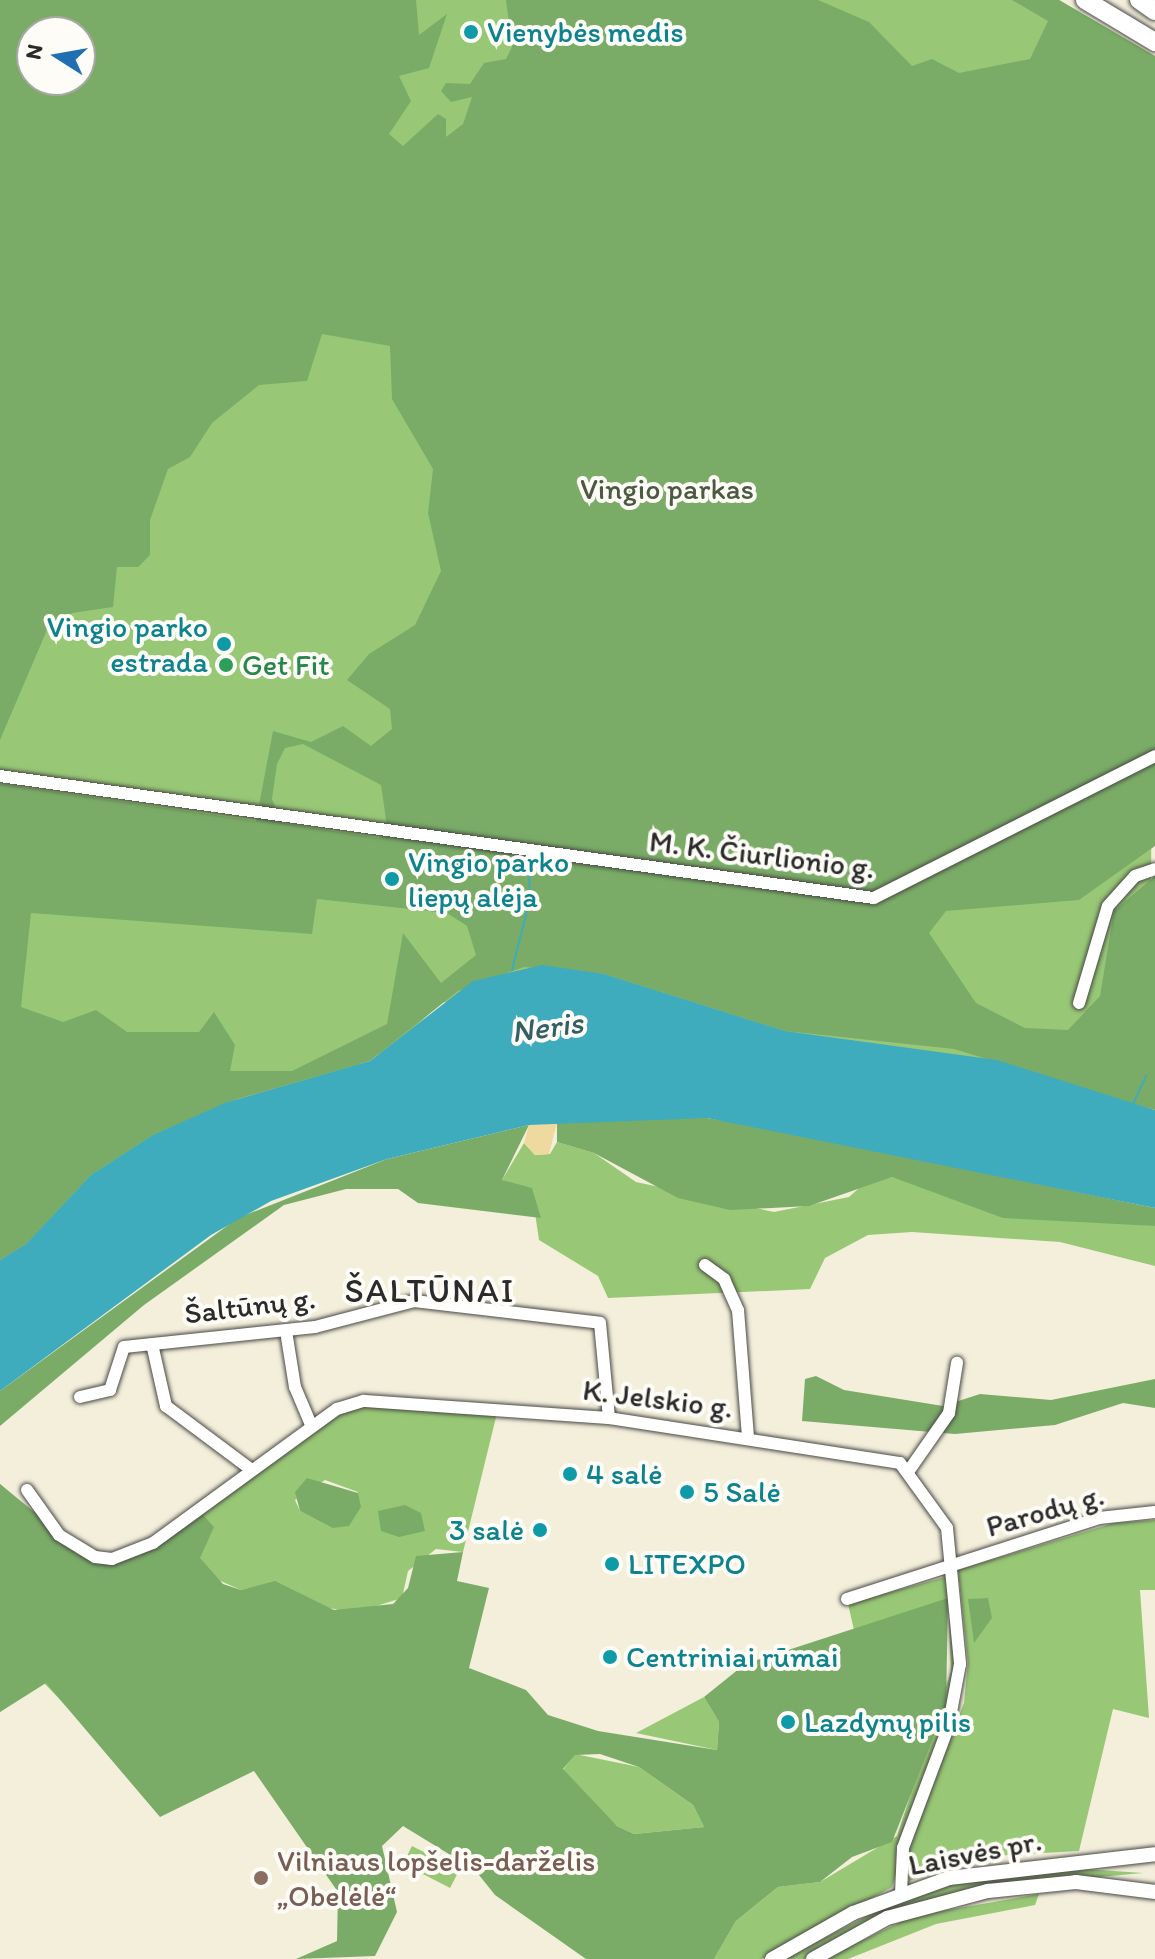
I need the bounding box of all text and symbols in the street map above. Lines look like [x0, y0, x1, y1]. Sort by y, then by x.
place label: Vienybės medis [487, 14, 684, 50]
north arrow [16, 16, 96, 96]
marker: Vienybės medis [462, 23, 480, 41]
text: N [19, 42, 49, 62]
park label: Vingio parkas [580, 471, 754, 507]
place label: Vingio parko estrada [47, 609, 208, 680]
marker: Vingio parko estrada [215, 635, 233, 653]
place label: Get Fit [242, 647, 329, 683]
marker: Get Fit [217, 656, 235, 674]
street label: M. K. Čiurlionio g. [647, 823, 877, 887]
place label: Vingio parko liepų alėja [408, 844, 569, 914]
marker: Vingio parko liepų alėja [383, 870, 401, 888]
water label: Neris [509, 1003, 585, 1051]
district label: ŠALTŪNAI [343, 1271, 517, 1311]
street label: Šaltūnų g. [182, 1280, 318, 1332]
street label: K. Jelskio g. [580, 1372, 736, 1426]
place label: 4 salė [586, 1456, 663, 1492]
marker: 4 salė [561, 1465, 579, 1483]
place label: 5 Salė [703, 1474, 781, 1510]
street label: Parodų g. [982, 1477, 1108, 1545]
marker: 5 Salė [678, 1483, 696, 1501]
place label: 3 salė [449, 1512, 524, 1548]
marker: 3 salė [531, 1521, 549, 1539]
place label: LITEXPO [628, 1546, 746, 1582]
marker: LITEXPO [603, 1555, 621, 1573]
place label: Centriniai rūmai [626, 1639, 838, 1675]
marker: Centriniai rūmai [601, 1648, 619, 1666]
place label: Lazdynų pilis [804, 1704, 972, 1740]
marker: Lazdynų pilis [779, 1713, 797, 1731]
street label: Laisvės pr. [905, 1822, 1045, 1884]
place label: Vilniaus lopšelis-darželis „Obelėlė“ [277, 1843, 596, 1914]
marker: Vilniaus lopšelis-darželis „Obelėlė“ [252, 1869, 270, 1887]

